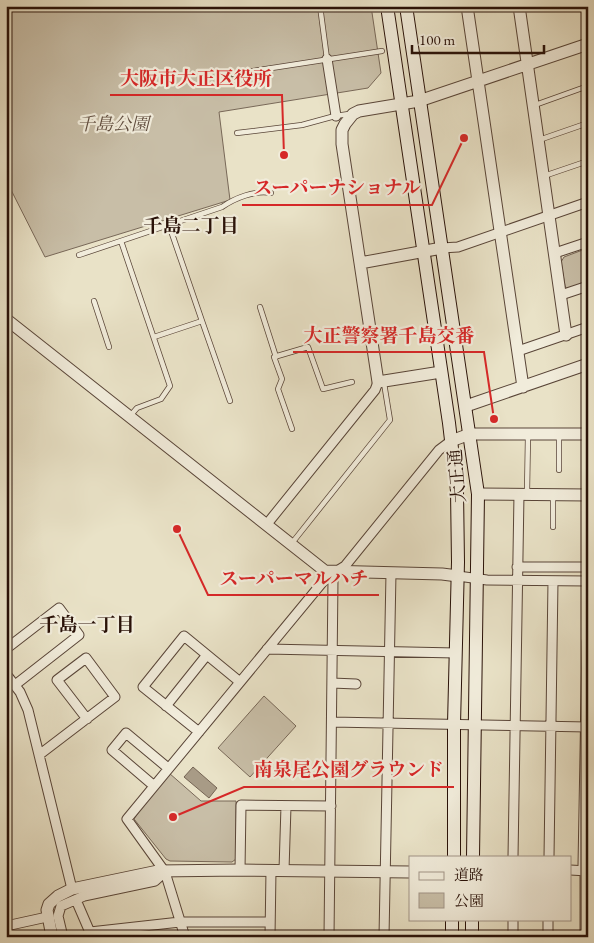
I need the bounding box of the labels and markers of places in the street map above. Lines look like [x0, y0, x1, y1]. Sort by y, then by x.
callout: 大阪市大正区役所 [110, 61, 282, 95]
callout: スーパーナショナル [242, 171, 432, 205]
callout: 大正警察署千島交番 [293, 318, 484, 352]
callout: スーパーマルハチ [208, 561, 379, 595]
callout: 南泉尾公園グラウンド [244, 753, 454, 787]

